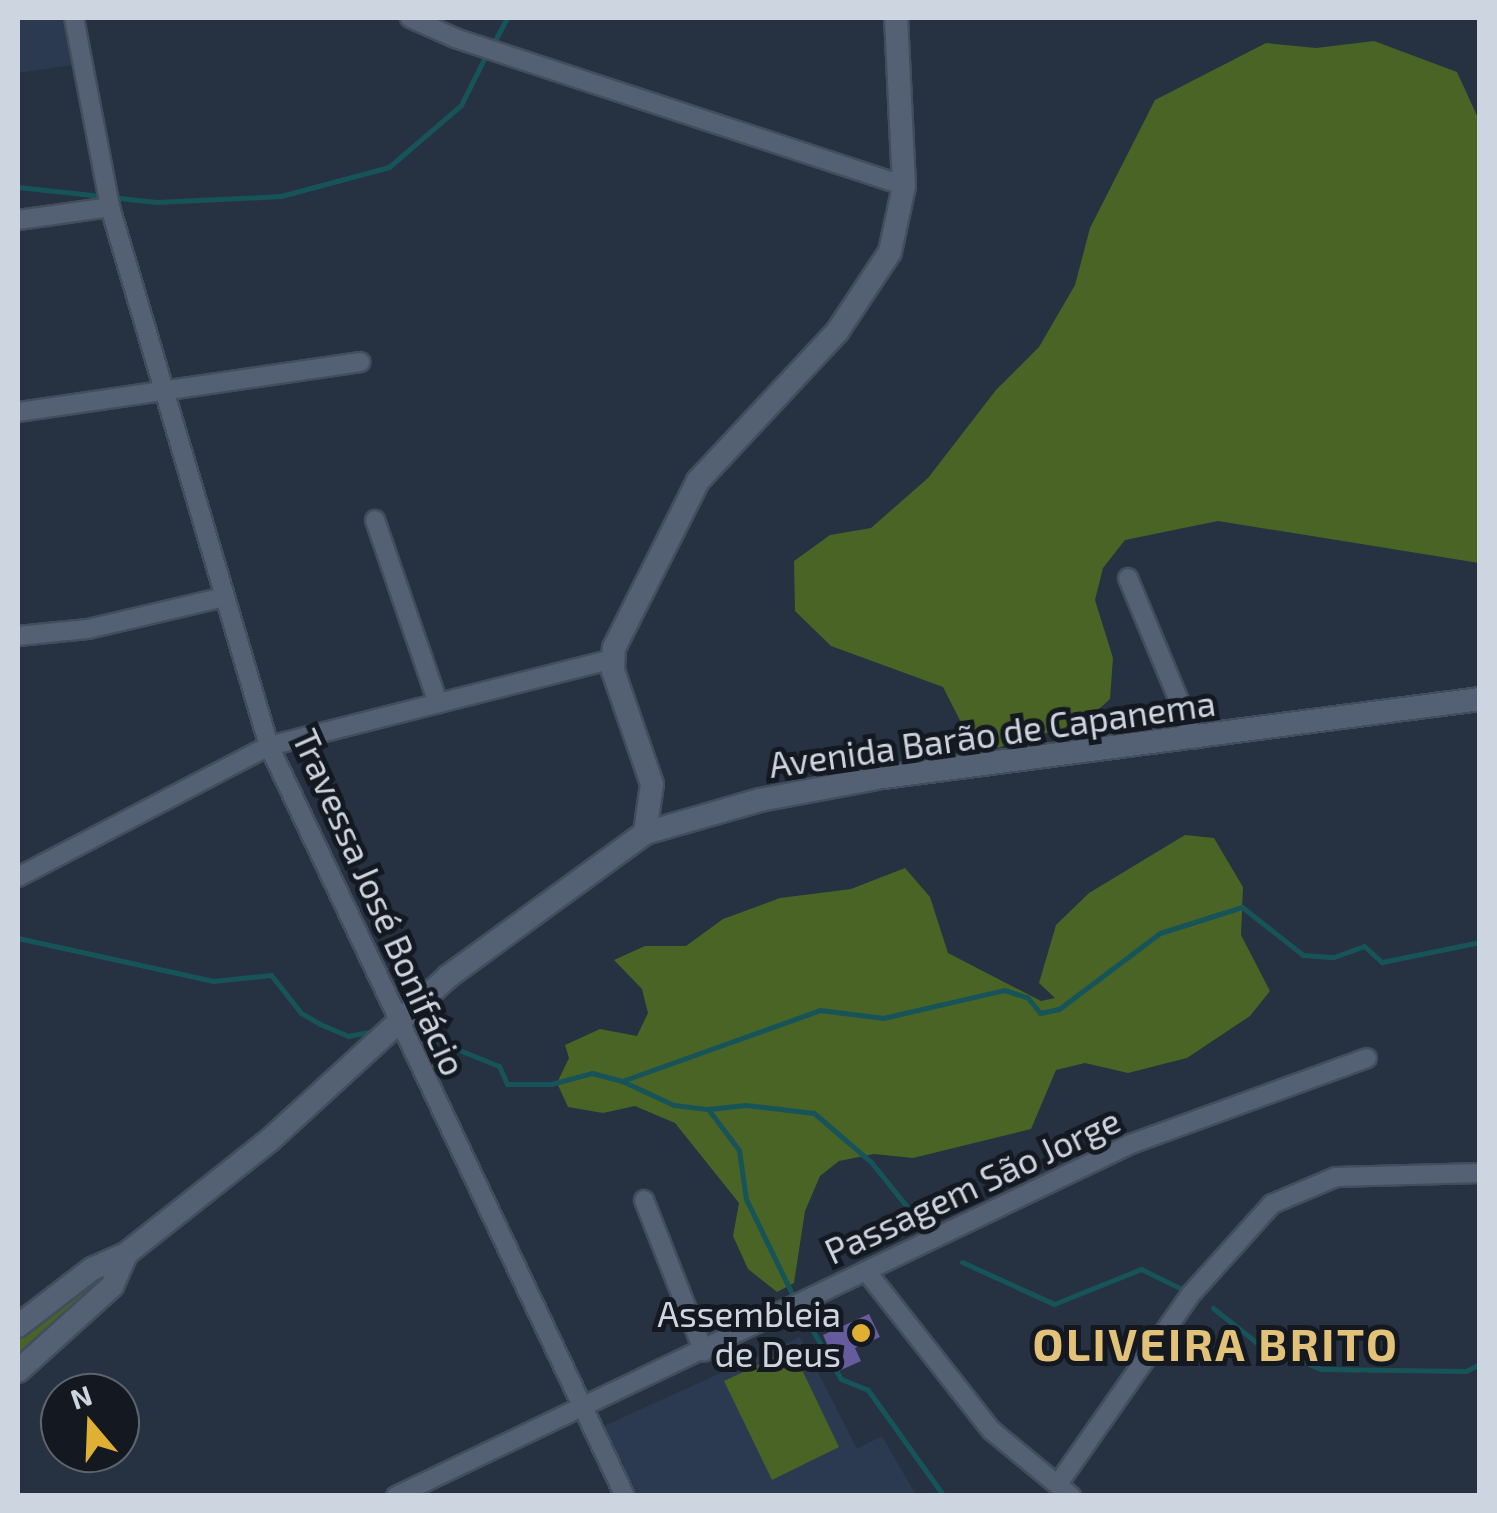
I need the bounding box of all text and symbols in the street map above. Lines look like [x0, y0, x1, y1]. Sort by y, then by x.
street label: Avenida Barão de Capanema [766, 681, 1218, 785]
street label: Travessa José Bonifácio [285, 722, 475, 1082]
street label: Passagem São Jorge [817, 1098, 1127, 1272]
place label: Assembleia de Deus [657, 1292, 841, 1374]
district label: OLIVEIRA BRITO [1032, 1317, 1400, 1371]
marker: Assembleia de Deus [850, 1322, 872, 1344]
north arrow [40, 1373, 140, 1473]
text: N [66, 1377, 96, 1416]

